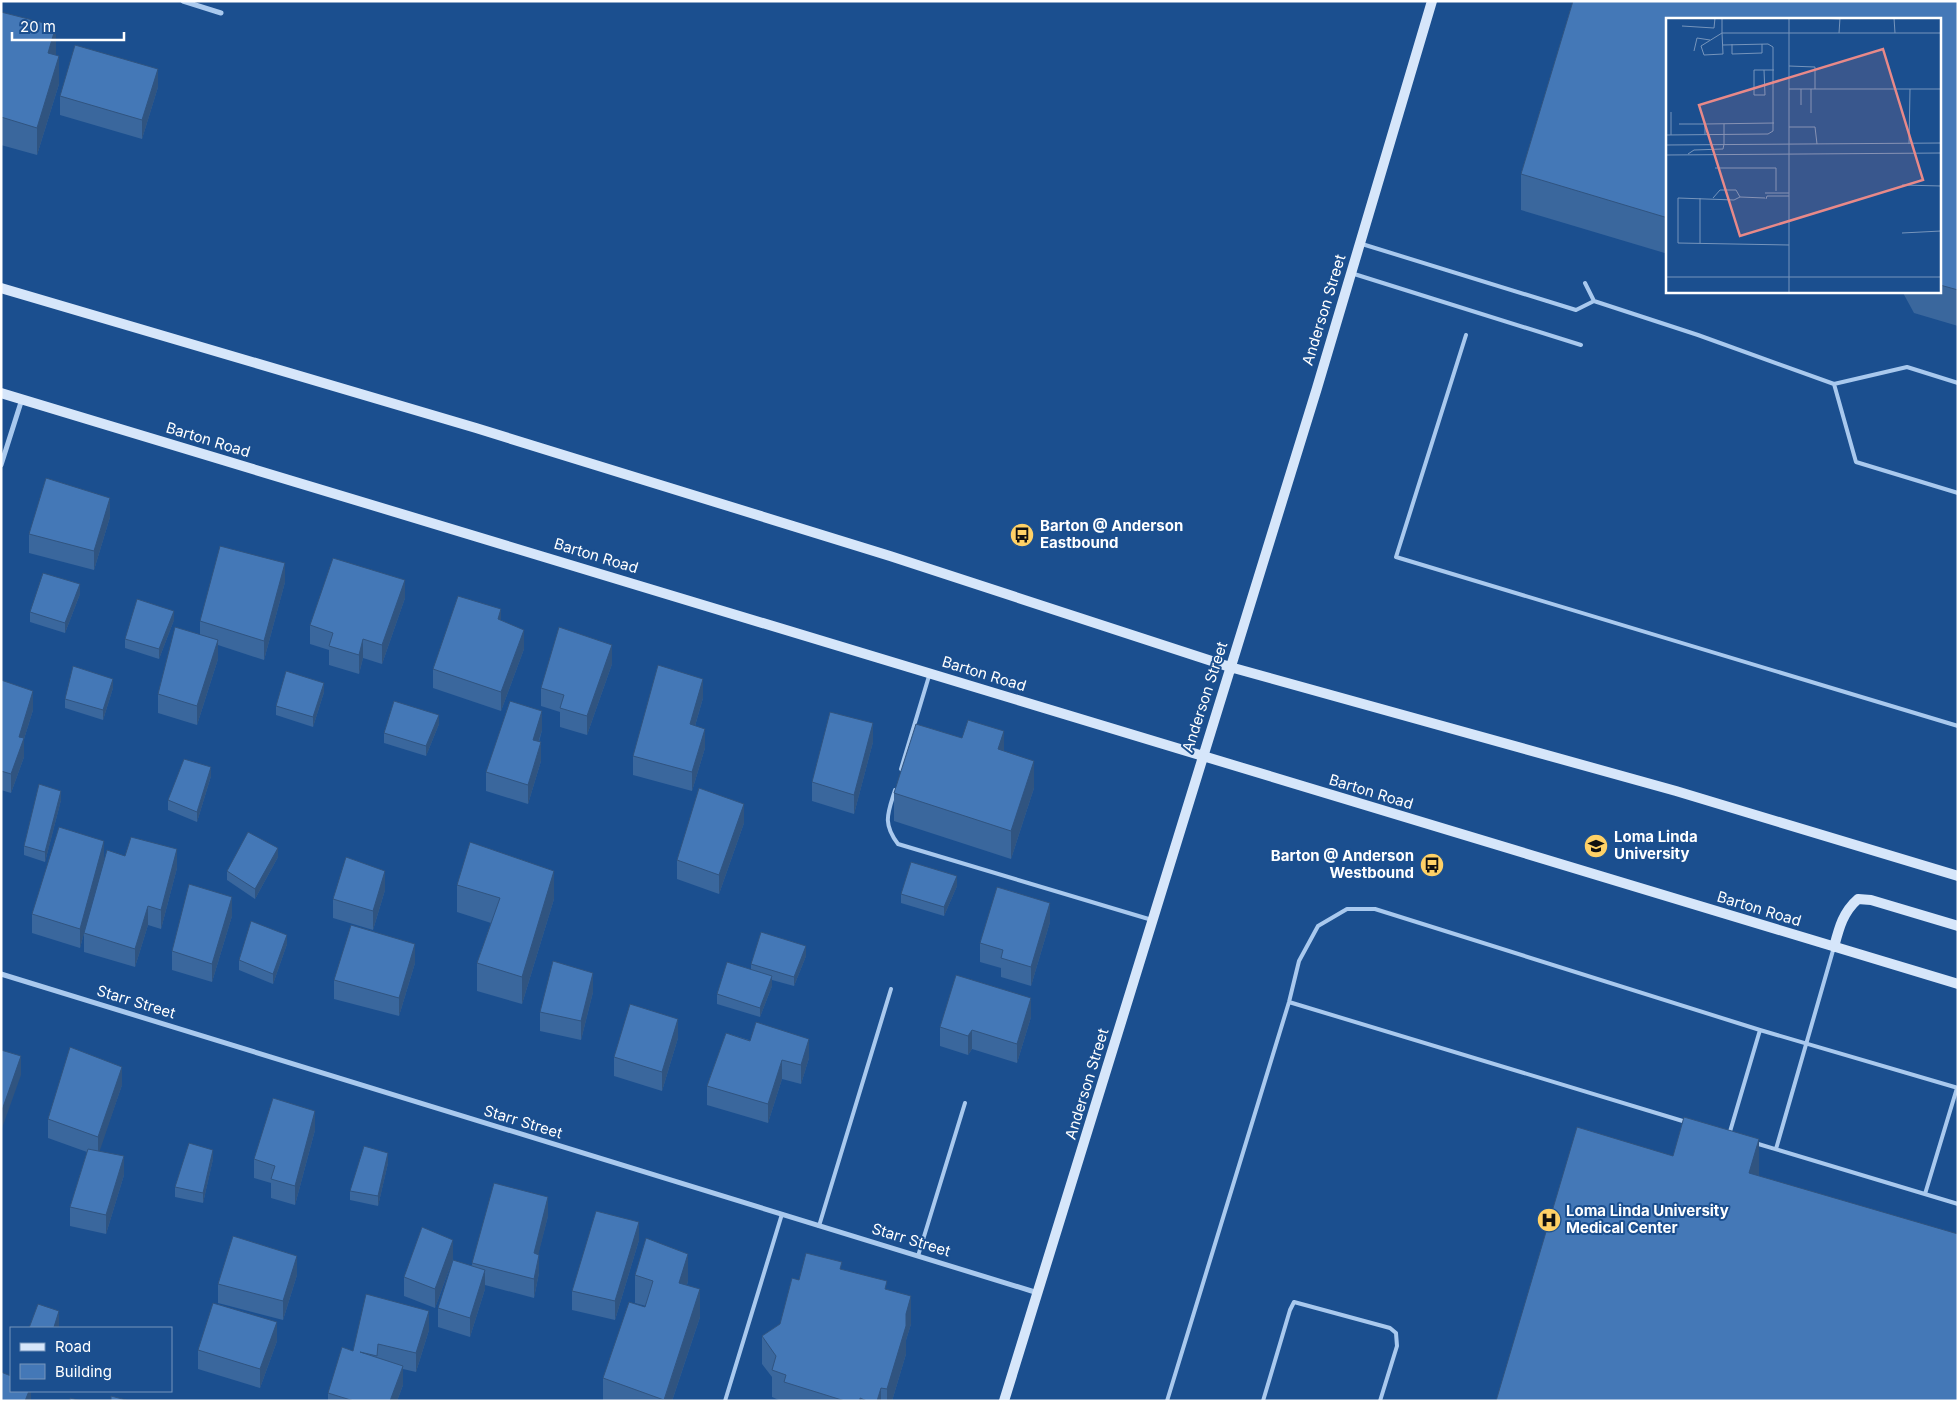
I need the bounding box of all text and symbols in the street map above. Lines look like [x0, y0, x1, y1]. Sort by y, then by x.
scale bar [12, 10, 125, 42]
text: 20 m [20, 17, 56, 36]
inset map [1666, 18, 1942, 292]
street label: Anderson Street [1298, 252, 1349, 368]
street label: Barton Road [164, 418, 253, 461]
place label: Barton @ Anderson Eastbound [1040, 516, 1183, 552]
bus stop icon: Barton @ Anderson Eastbound [1009, 522, 1035, 548]
street label: Barton Road [552, 534, 641, 577]
street label: Anderson Street [1178, 639, 1231, 755]
street label: Barton Road [940, 652, 1029, 695]
street label: Barton Road [1327, 770, 1416, 813]
place label: Loma Linda University [1614, 827, 1698, 863]
school or university icon: Loma Linda University [1583, 833, 1609, 859]
place label: Barton @ Anderson Westbound [1271, 846, 1414, 882]
bus stop icon: Barton @ Anderson Westbound [1419, 852, 1445, 878]
street label: Barton Road [1715, 887, 1804, 930]
street label: Starr Street [95, 981, 178, 1022]
street label: Anderson Street [1061, 1026, 1112, 1142]
street label: Starr Street [482, 1101, 565, 1142]
place label: Loma Linda University Medical Center [1566, 1201, 1729, 1237]
hospital icon: Loma Linda University Medical Center [1536, 1207, 1562, 1233]
street label: Starr Street [870, 1219, 953, 1260]
legend [10, 1327, 172, 1392]
text: Road [55, 1337, 91, 1356]
text: Building [55, 1362, 112, 1381]

